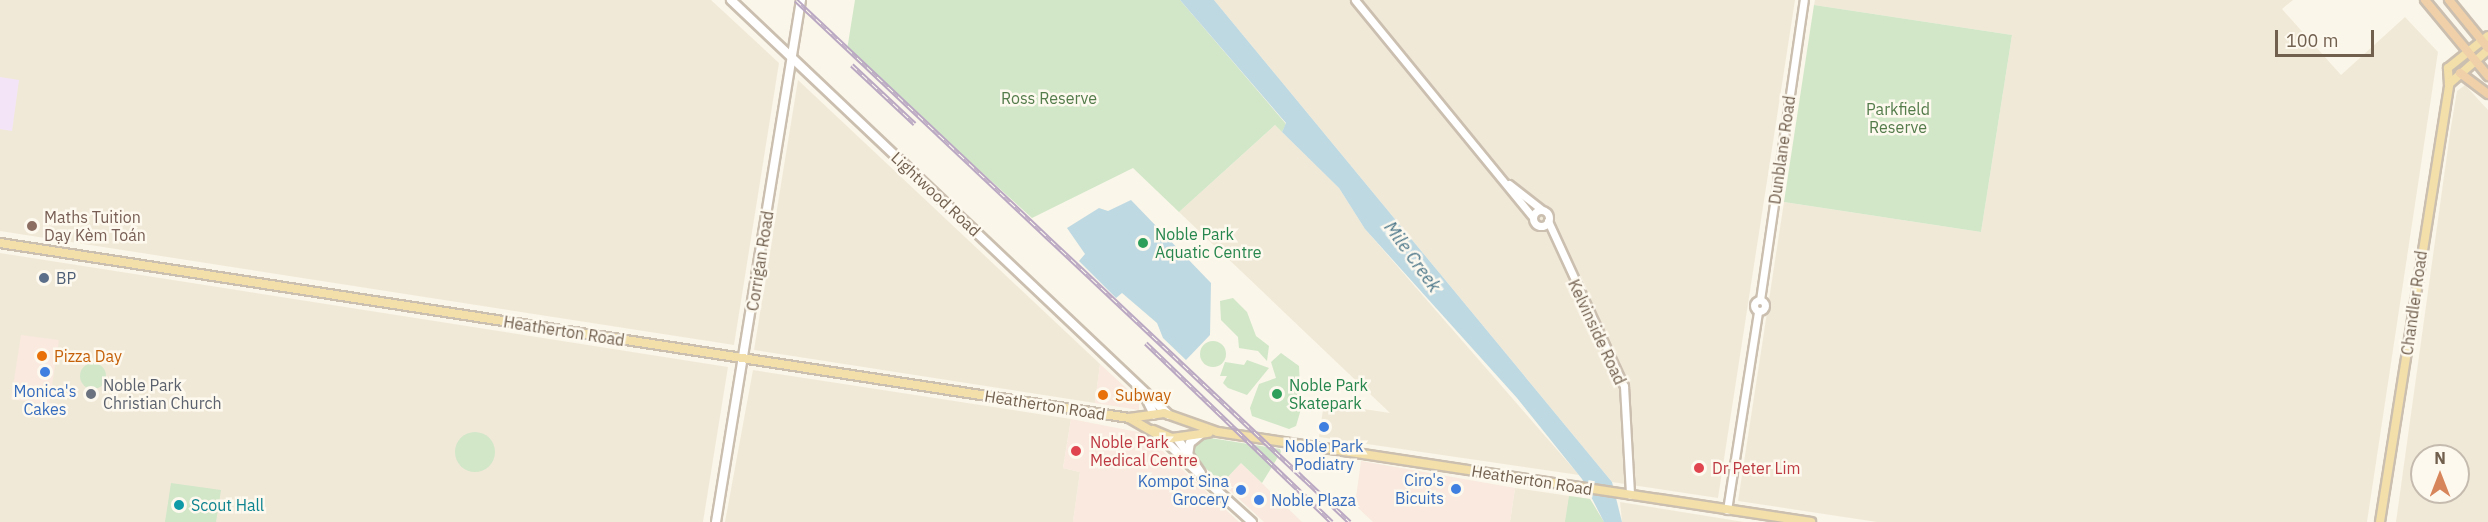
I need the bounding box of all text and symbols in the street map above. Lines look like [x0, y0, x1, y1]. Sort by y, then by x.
scale bar [2278, 18, 2377, 56]
text: 100 m [2286, 29, 2338, 52]
park label: Ross Reserve [1001, 88, 1097, 108]
street label: Dunblane Road [1765, 94, 1799, 206]
park label: Parkfield Reserve [1866, 99, 1930, 137]
street label: Lightwood Road [887, 148, 985, 240]
place label: Maths Tuition Dạy Kèm Toán [44, 207, 146, 245]
street label: Corrigan Road [743, 210, 777, 312]
water label: Mile Creek [1379, 217, 1445, 297]
marker: Maths Tuition Dạy Kèm Toán [25, 219, 39, 233]
place label: Noble Park Aquatic Centre [1155, 224, 1262, 262]
marker: Noble Park Aquatic Centre [1136, 236, 1150, 250]
street label: Chandler Road [2397, 249, 2431, 357]
place label: BP [56, 268, 76, 288]
marker: BP [37, 271, 51, 285]
street label: Kelvinside Road [1564, 276, 1630, 388]
street label: Heatherton Road [502, 312, 626, 350]
place label: Pizza Day [54, 346, 122, 366]
marker: Pizza Day [35, 349, 49, 363]
marker: Monica's Cakes [38, 365, 52, 379]
place label: Noble Park Christian Church [103, 375, 222, 413]
place label: Noble Park Skatepark [1289, 375, 1368, 413]
place label: Monica's Cakes [13, 381, 77, 419]
place label: Subway [1115, 385, 1171, 405]
street label: Heatherton Road [983, 386, 1107, 424]
marker: Noble Park Christian Church [84, 387, 98, 401]
marker: Noble Park Skatepark [1270, 387, 1284, 401]
marker: Subway [1096, 388, 1110, 402]
marker: Noble Park Podiatry [1317, 420, 1331, 434]
place label: Noble Park Medical Centre [1090, 432, 1198, 470]
place label: Noble Park Podiatry [1285, 436, 1363, 474]
marker: Noble Park Medical Centre [1067, 442, 1085, 460]
north arrow [2410, 444, 2470, 504]
text: N [2434, 448, 2446, 468]
place label: Dr Peter Lim [1712, 458, 1801, 478]
marker: Dr Peter Lim [1690, 459, 1708, 477]
street label: Heatherton Road [1470, 461, 1594, 499]
place label: Ciro's Bicuits [1395, 470, 1444, 508]
place label: Kompot Sina Grocery [1138, 471, 1229, 509]
marker: Ciro's Bicuits [1449, 482, 1463, 496]
marker: Kompot Sina Grocery [1234, 483, 1248, 497]
place label: Noble Plaza [1271, 490, 1356, 510]
marker: Noble Plaza [1252, 493, 1266, 507]
place label: Scout Hall [191, 495, 264, 515]
marker: Scout Hall [172, 498, 186, 512]

